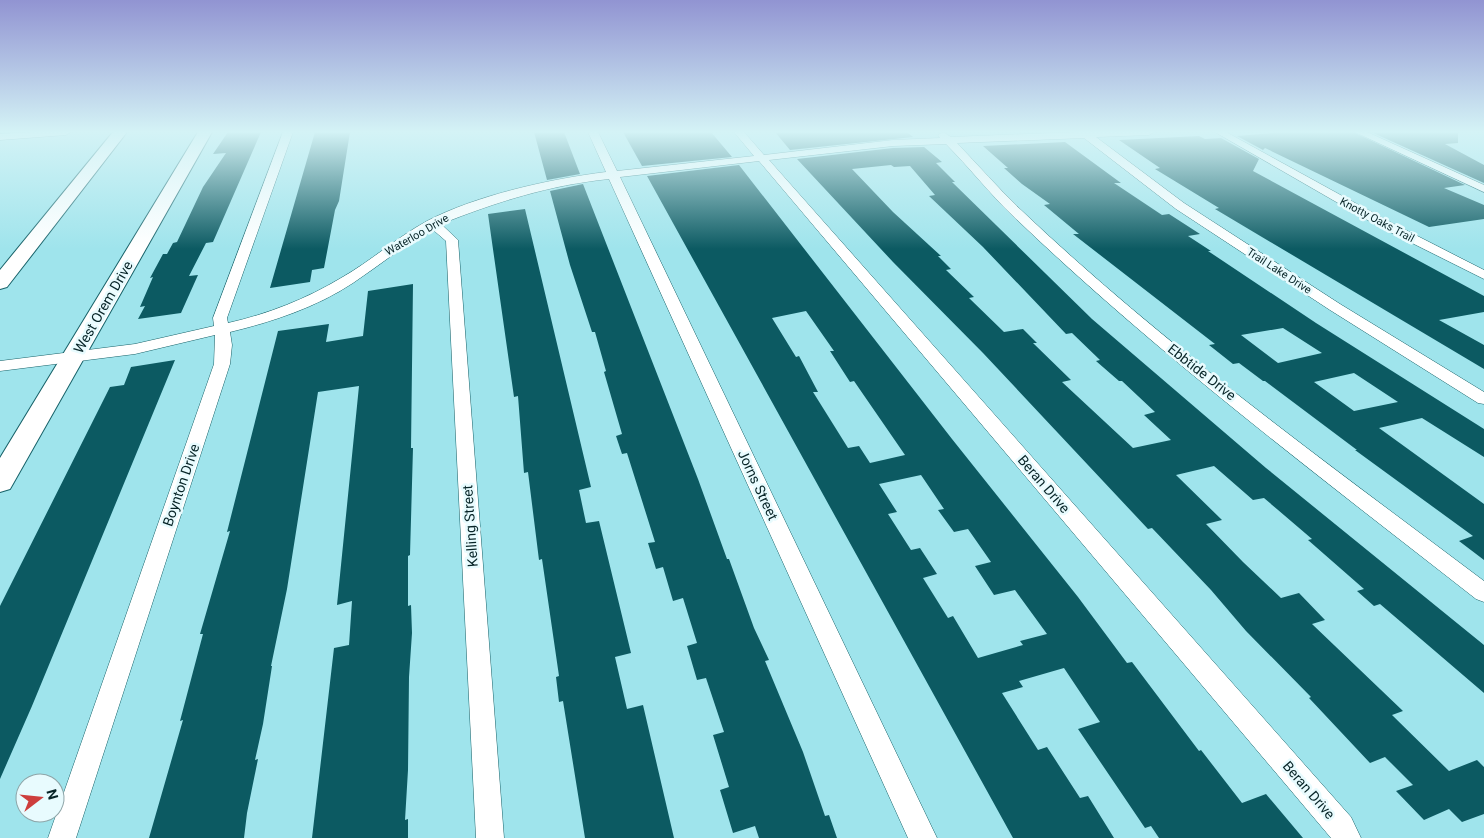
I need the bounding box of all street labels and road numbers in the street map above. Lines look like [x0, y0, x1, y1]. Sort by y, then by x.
street label: Knotty Oaks Trail [1337, 195, 1417, 245]
street label: Waterloo Drive [383, 211, 451, 258]
street label: Trail Lake Drive [1244, 245, 1314, 297]
street label: West Orem Drive [70, 258, 136, 356]
street label: Ebbtide Drive [1165, 340, 1239, 404]
street label: Boynton Drive [159, 442, 203, 528]
street label: Jorns Street [735, 447, 781, 523]
street label: Beran Drive [1015, 452, 1073, 516]
street label: Kelling Street [459, 484, 481, 568]
street label: Beran Drive [1280, 758, 1338, 822]

